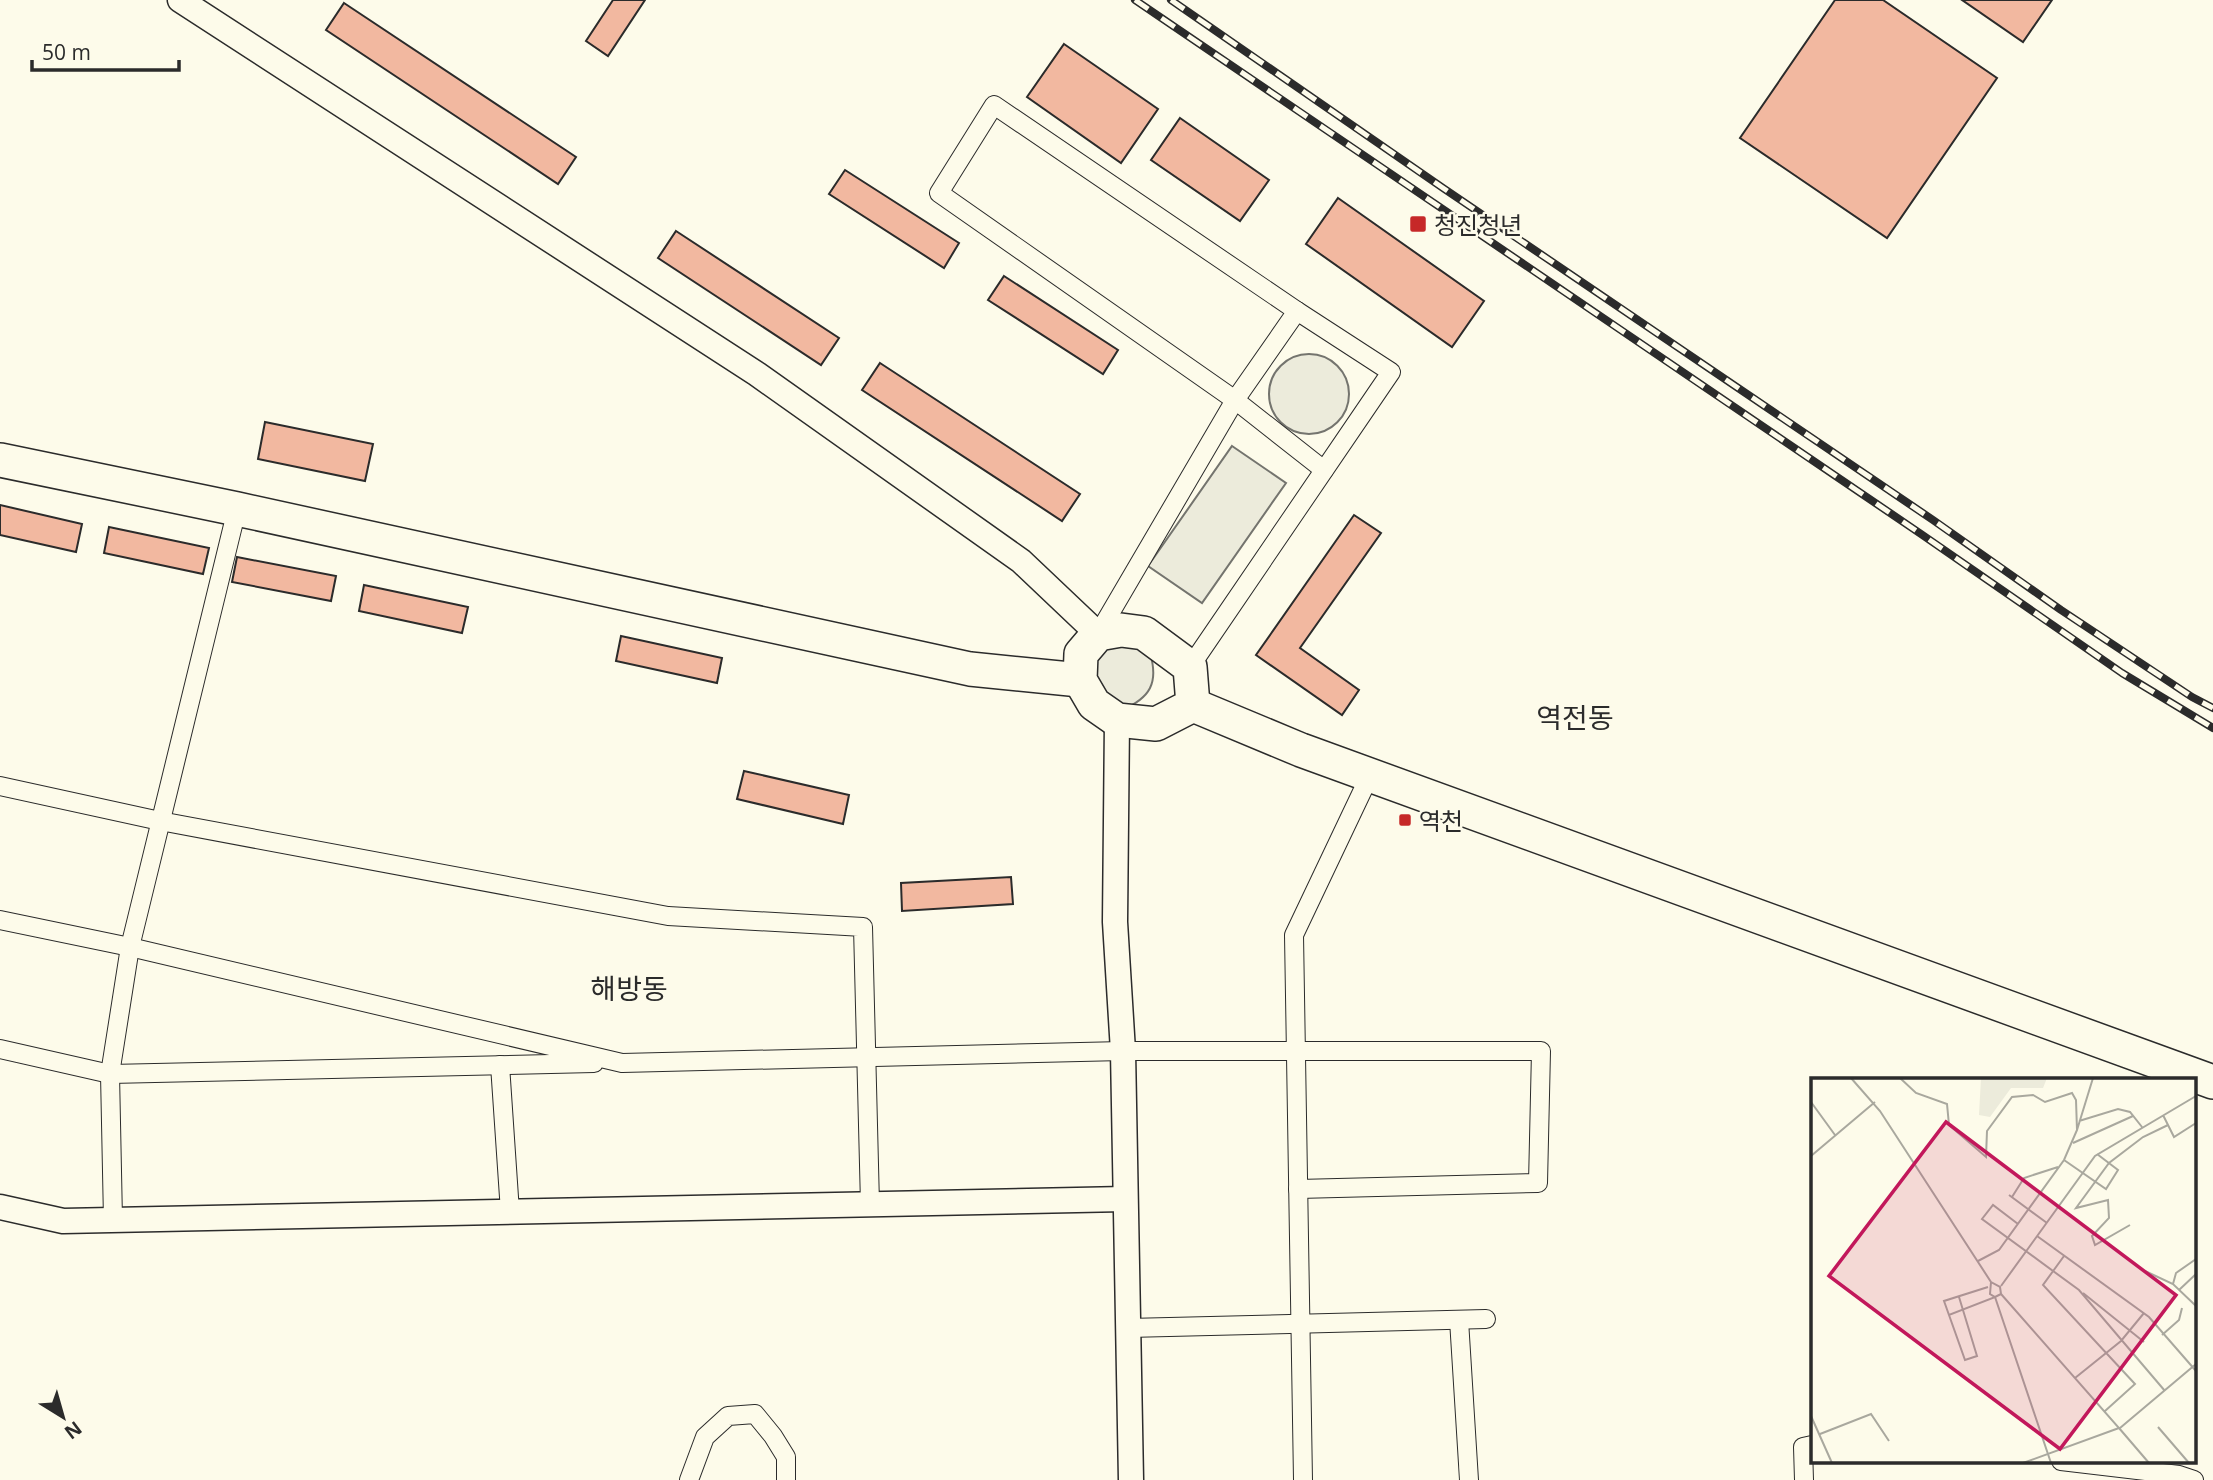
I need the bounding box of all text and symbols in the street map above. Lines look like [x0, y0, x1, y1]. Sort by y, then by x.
scale bar [32, 28, 178, 72]
text: 50 m [42, 38, 91, 66]
place label: 청진청년 [1434, 208, 1522, 241]
marker: 청진청년 [1408, 214, 1428, 234]
district label: 역전동 [1536, 698, 1614, 736]
place label: 역천 [1419, 804, 1463, 837]
marker: 역천 [1397, 812, 1413, 828]
district label: 해방동 [590, 969, 668, 1007]
inset map [1811, 1078, 2196, 1462]
north arrow [28, 1382, 98, 1452]
text: N [59, 1416, 87, 1446]

